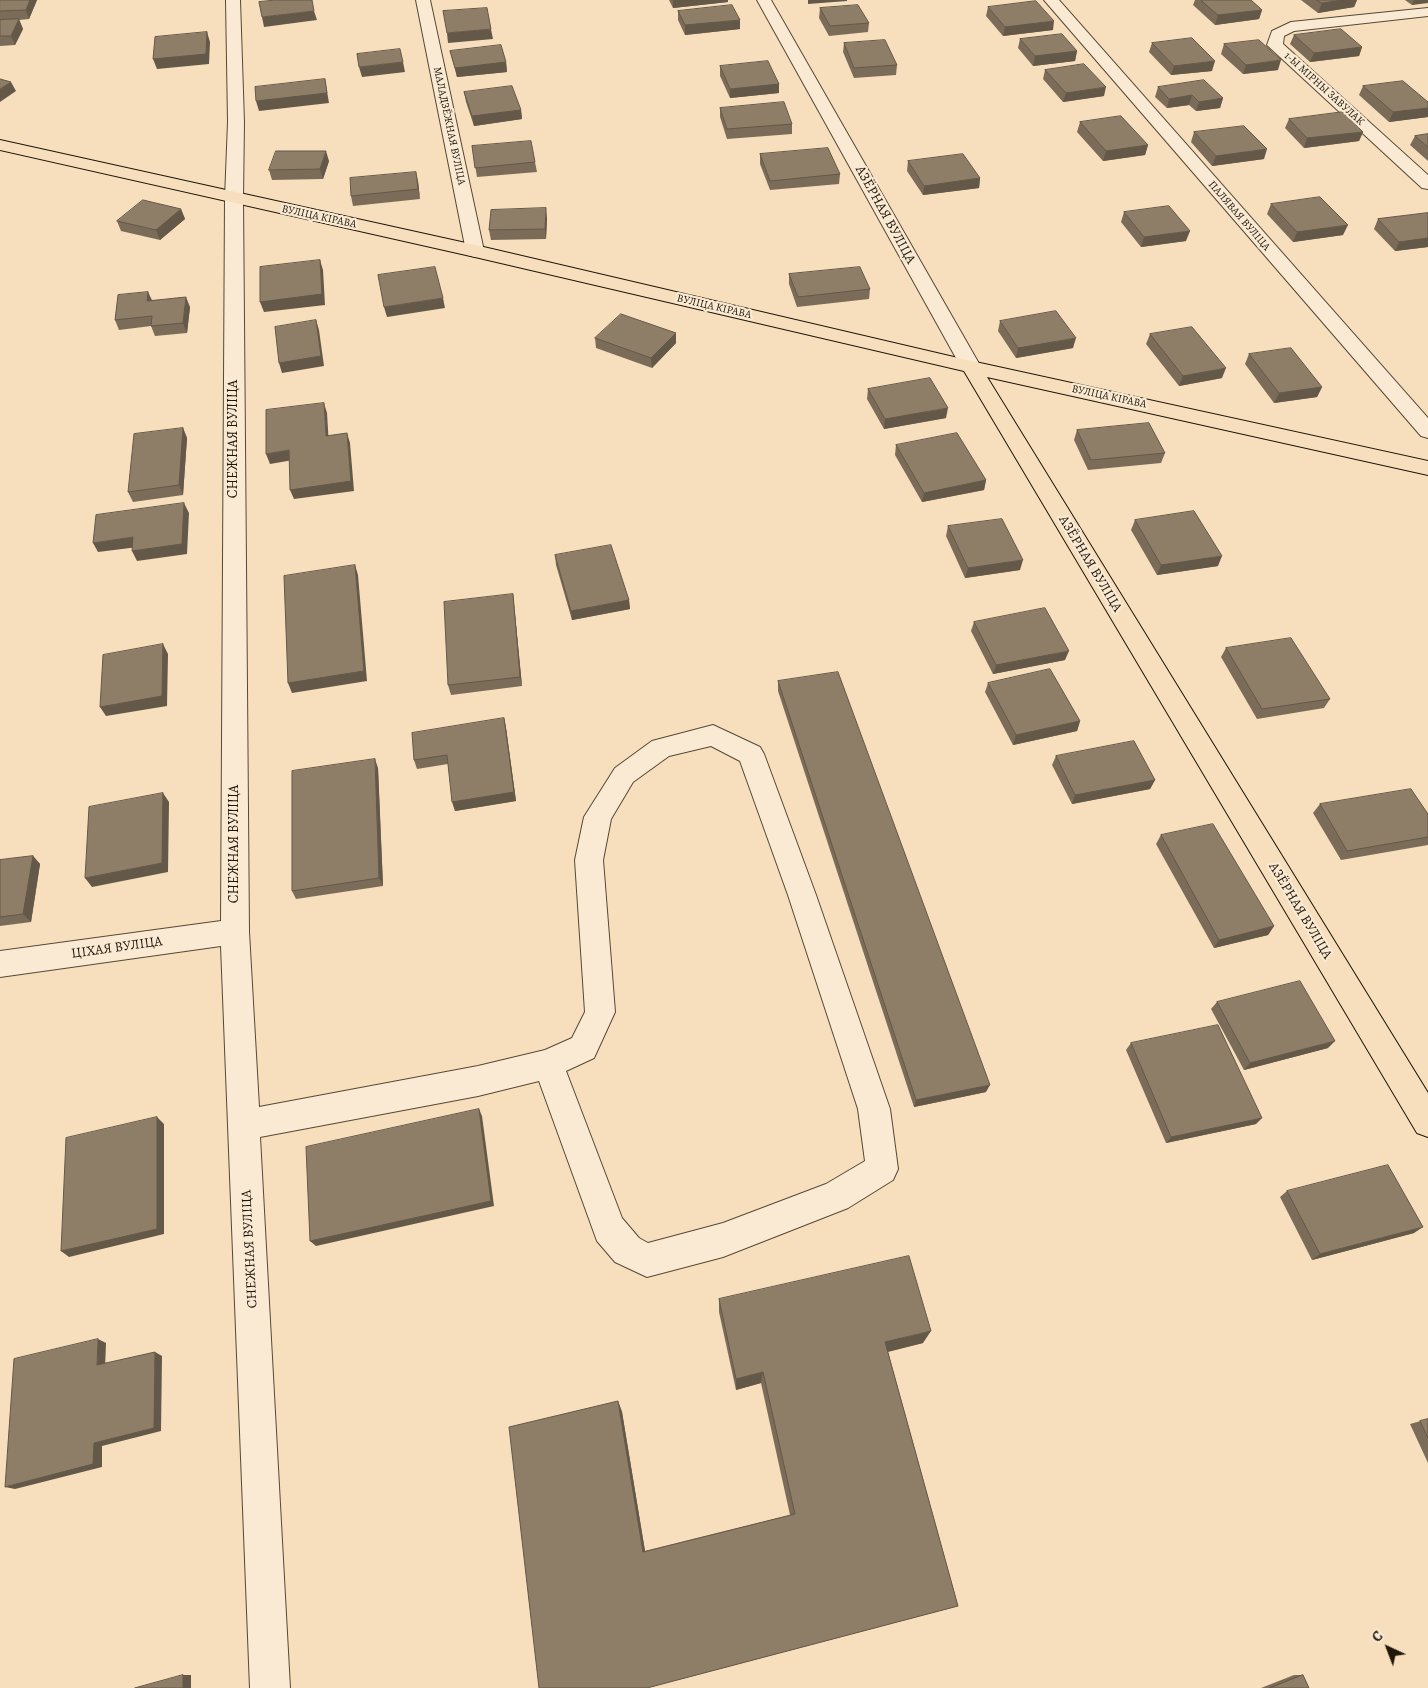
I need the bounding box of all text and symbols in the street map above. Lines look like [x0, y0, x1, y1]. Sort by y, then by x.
street label: 1-Ы МІРНЫ ЗАВУЛАК [1281, 50, 1367, 128]
street label: МАЛАДЗЁЖНАЯ ВУЛІЦА [430, 66, 468, 186]
street label: АЗЁРНАЯ ВУЛІЦА [851, 163, 919, 267]
street label: ПАЛЯВАЯ ВУЛІЦА [1205, 178, 1273, 254]
street label: ВУЛІЦА КІРАВА [280, 203, 358, 231]
street label: ВУЛІЦА КІРАВА [675, 292, 753, 322]
street label: СНЕЖНАЯ ВУЛІЦА [226, 380, 242, 498]
street label: ВУЛІЦА КІРАВА [1070, 383, 1148, 411]
street label: АЗЁРНАЯ ВУЛІЦА [1055, 513, 1125, 615]
street label: СНЕЖНАЯ ВУЛІЦА [227, 785, 243, 903]
street label: АЗЁРНАЯ ВУЛІЦА [1265, 860, 1335, 962]
street label: ЦІХАЯ ВУЛІЦА [70, 933, 164, 963]
street label: СНЕЖНАЯ ВУЛІЦА [239, 1189, 261, 1309]
north arrow [1363, 1623, 1413, 1673]
text: С [1368, 1627, 1387, 1647]

